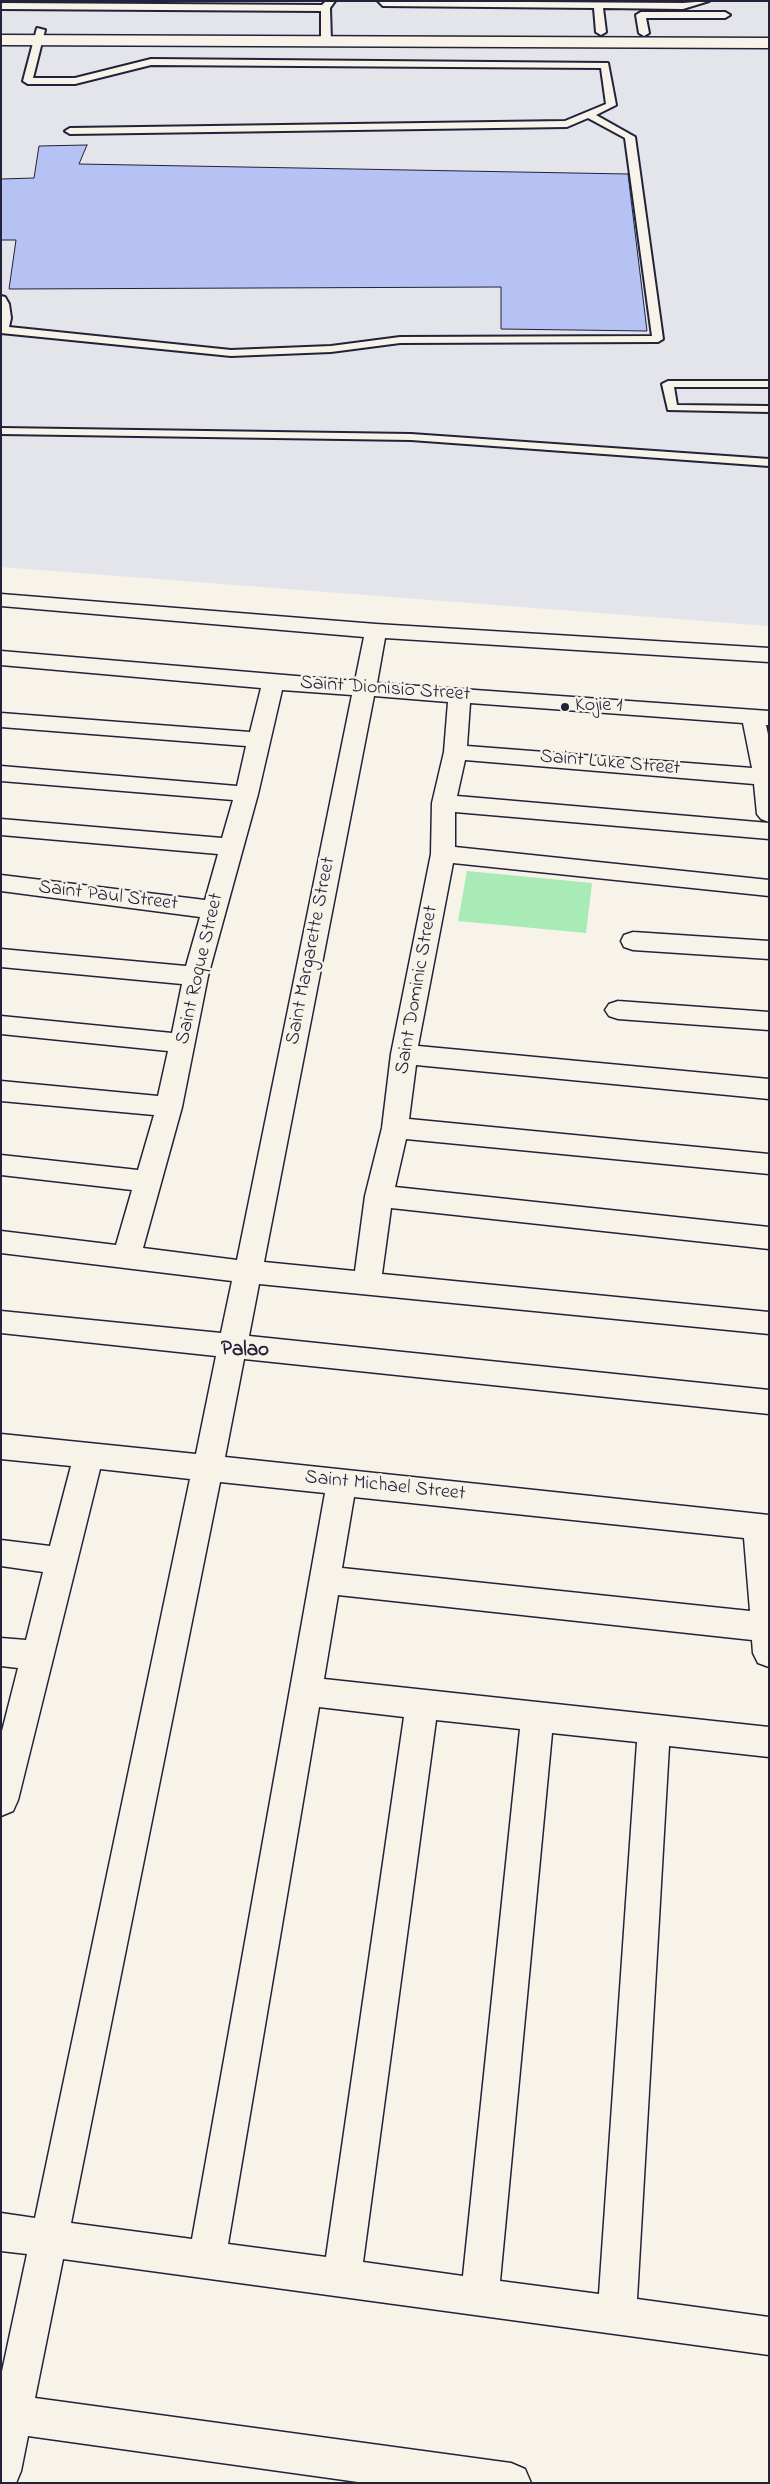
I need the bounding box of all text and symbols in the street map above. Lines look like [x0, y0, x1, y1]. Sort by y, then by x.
street label: Saint Dionisio Street [299, 672, 471, 708]
place label: Kojie 1 [575, 695, 623, 719]
marker: Kojie 1 [559, 701, 571, 713]
street label: Saint Luke Street [539, 746, 681, 782]
street label: Saint Margarette Street [282, 855, 342, 1047]
street label: Saint Paul Street [37, 877, 179, 917]
street label: Saint Roque Street [172, 891, 230, 1047]
street label: Saint Dominic Street [391, 904, 445, 1076]
district label: Palao [221, 1339, 269, 1365]
street label: Saint Michael Street [303, 1467, 467, 1507]

